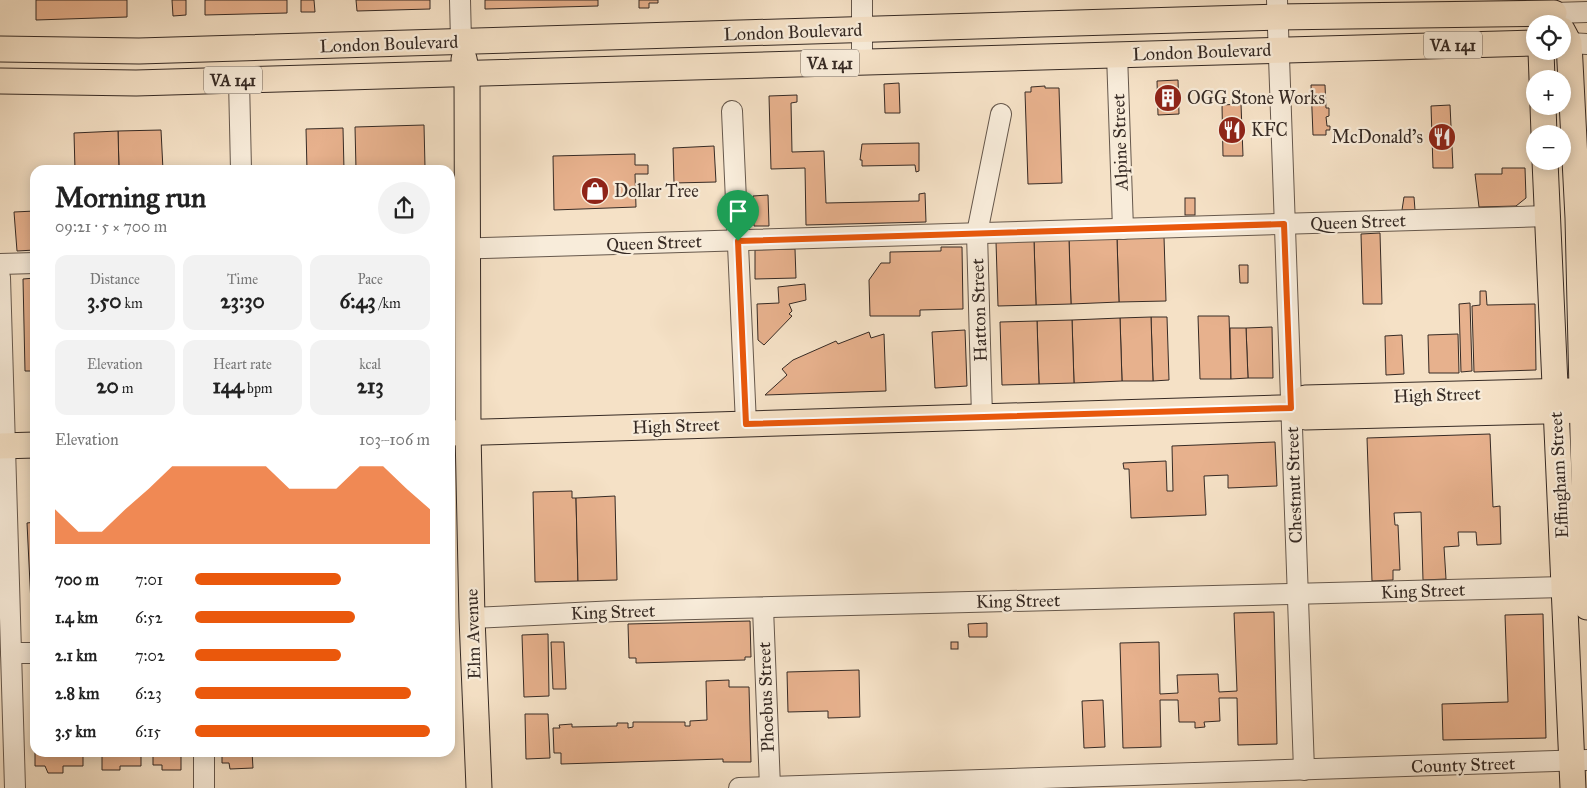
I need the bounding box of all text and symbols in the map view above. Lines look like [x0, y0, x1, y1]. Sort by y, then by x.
map controls [1526, 15, 1571, 170]
button: locate [1526, 15, 1571, 60]
street label: London Boulevard [723, 19, 863, 45]
street label: London Boulevard [319, 31, 459, 57]
road number: VA 141 [1424, 32, 1482, 58]
street label: London Boulevard [1132, 39, 1272, 65]
road number: VA 141 [801, 49, 859, 76]
road number: VA 141 [204, 66, 262, 94]
button: + [1526, 70, 1571, 115]
building icon: OGG Stone Works [1153, 83, 1183, 113]
place label: OGG Stone Works [1187, 87, 1325, 109]
street label: Alpine Street [1107, 93, 1133, 192]
restaurant icon: KFC [1217, 115, 1247, 145]
place label: KFC [1251, 119, 1288, 141]
restaurant icon: McDonald's [1427, 122, 1457, 152]
button: − [1526, 125, 1571, 170]
place label: McDonald's [1332, 126, 1423, 148]
shop icon: Dollar Tree [580, 176, 610, 206]
text: Morning run [55, 180, 206, 215]
place label: Dollar Tree [614, 180, 699, 202]
button: share [378, 182, 430, 234]
pin [717, 190, 759, 241]
icon: arrive [724, 197, 752, 225]
street label: Queen Street [1310, 209, 1407, 235]
text: 09:21 · 5 × 700 m [55, 217, 167, 236]
street label: Queen Street [606, 230, 703, 256]
street label: Hatton Street [966, 257, 992, 362]
text: Distance [90, 271, 140, 288]
text: Time [227, 271, 258, 288]
text: Pace [357, 271, 383, 288]
text: 3.50 [87, 288, 121, 314]
text: 23:30 [220, 288, 265, 314]
text: 6:43 [340, 288, 376, 314]
text: km [121, 295, 143, 312]
text: /km [376, 295, 401, 312]
text: Elevation [87, 356, 143, 373]
text: Heart rate [213, 356, 272, 373]
text: kcal [359, 356, 381, 373]
text: 20 [96, 373, 119, 399]
text: 144 [212, 373, 244, 399]
text: 213 [357, 373, 384, 399]
text: m [119, 380, 134, 397]
text: bpm [244, 380, 273, 397]
street label: High Street [1393, 382, 1482, 409]
street label: Effingham Street [1545, 411, 1574, 539]
street label: High Street [632, 413, 721, 440]
street label: Chestnut Street [1281, 426, 1307, 544]
text: Elevation [55, 430, 119, 449]
text: 103–106 m [359, 430, 430, 449]
text: 700 m [55, 570, 99, 589]
text: 7:01 [135, 570, 163, 589]
street label: King Street [1380, 579, 1466, 604]
street label: Elm Avenue [460, 588, 486, 680]
street label: King Street [976, 589, 1061, 614]
street label: King Street [570, 600, 656, 625]
text: 1.4 km [55, 608, 98, 627]
text: 6:52 [135, 608, 163, 627]
street label: Phoebus Street [753, 641, 779, 753]
text: 2.1 km [55, 646, 97, 665]
text: 7:02 [135, 646, 165, 665]
text: 2.8 km [55, 684, 99, 703]
text: 6:23 [135, 684, 162, 703]
text: 3.5 km [55, 722, 96, 741]
text: 6:15 [135, 722, 161, 741]
street label: County Street [1411, 752, 1516, 778]

